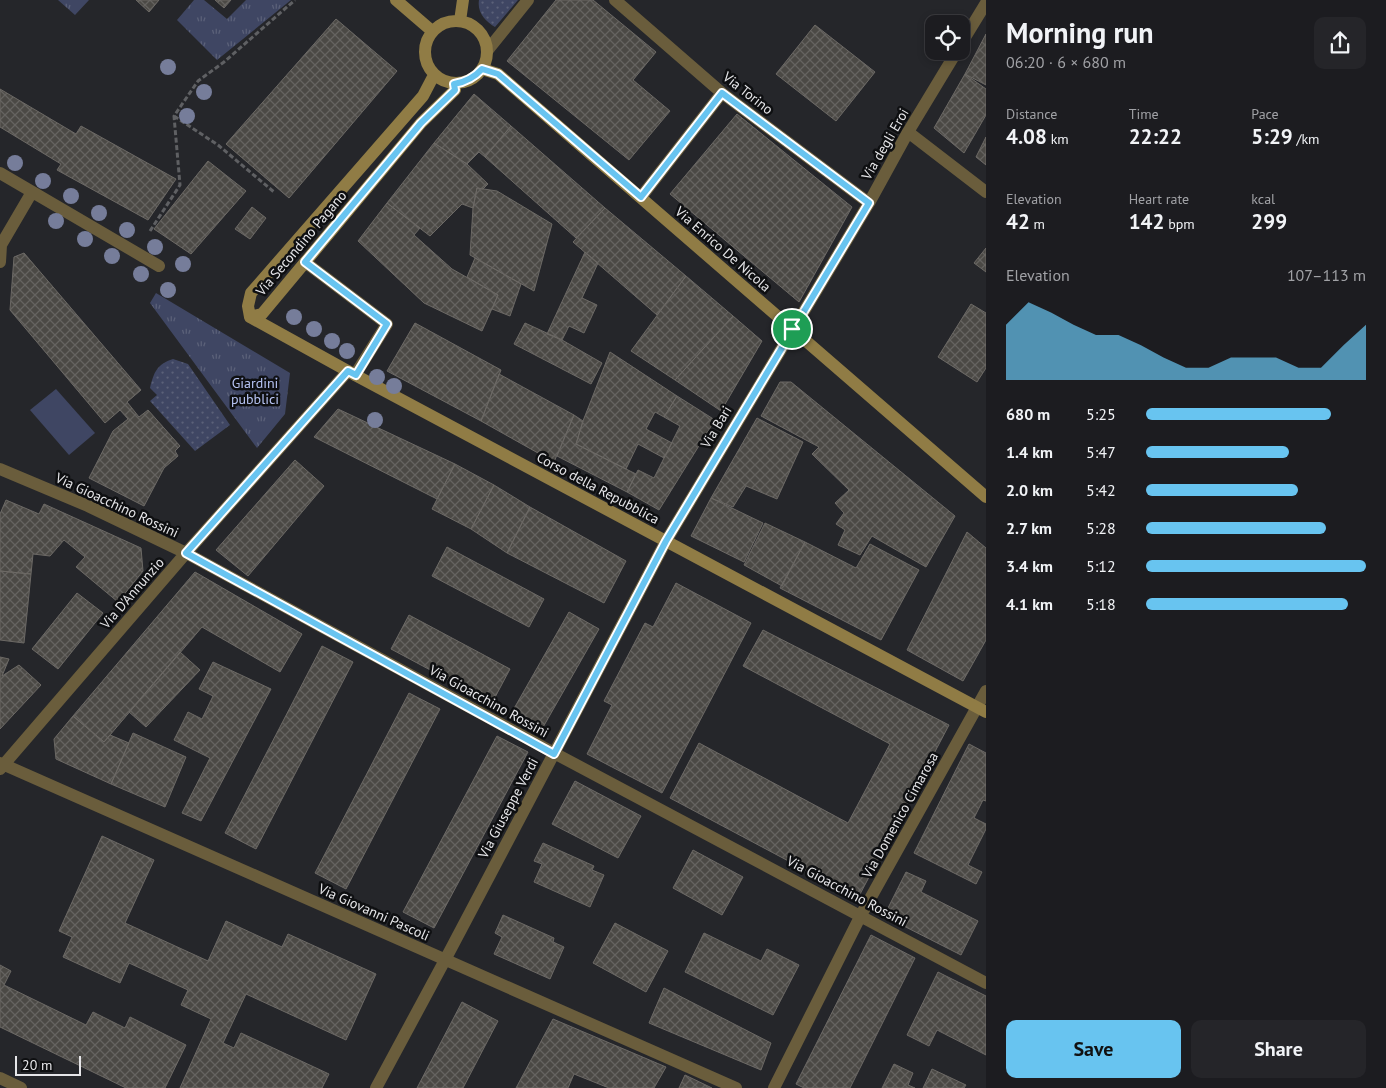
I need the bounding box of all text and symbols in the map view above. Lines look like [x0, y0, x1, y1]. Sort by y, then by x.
text: Morning run [1006, 14, 1154, 51]
map controls [925, 15, 970, 60]
button: locate [925, 15, 970, 60]
button: share [1314, 17, 1366, 69]
text: 06:20 · 6 × 680 m [1006, 52, 1126, 72]
street label: Via Torino [718, 67, 777, 118]
street label: Via degli Eroi [857, 105, 913, 184]
text: Distance [1006, 105, 1057, 123]
text: Time [1129, 105, 1159, 123]
text: Pace [1251, 105, 1279, 123]
text: 4.08 [1006, 123, 1047, 150]
text: 22:22 [1129, 123, 1182, 150]
text: 5:29 [1251, 123, 1293, 150]
text: km [1047, 130, 1069, 148]
text: /km [1293, 130, 1319, 148]
street label: Via Secondino Pagano [251, 187, 350, 300]
text: Elevation [1006, 190, 1062, 208]
text: Heart rate [1129, 190, 1189, 208]
text: kcal [1251, 190, 1275, 208]
street label: Via Enrico De Nicola [671, 202, 775, 296]
text: 42 [1006, 208, 1030, 235]
text: 142 [1129, 208, 1164, 235]
text: 299 [1251, 208, 1287, 235]
text: m [1030, 215, 1045, 233]
text: bpm [1164, 215, 1195, 233]
text: Elevation [1006, 265, 1070, 285]
text: 107–113 m [1287, 265, 1366, 285]
pin [771, 308, 813, 350]
icon: arrive [778, 315, 806, 343]
park label: Giardini pubblici [231, 374, 279, 408]
street label: Via Bari [696, 403, 736, 452]
text: 680 m [1006, 404, 1050, 424]
text: 5:25 [1086, 404, 1116, 424]
text: 1.4 km [1006, 442, 1053, 462]
text: 5:47 [1086, 442, 1116, 462]
street label: Corso della Repubblica [534, 448, 663, 528]
street label: Via Gioacchino Rossini [52, 468, 181, 541]
text: 2.0 km [1006, 480, 1053, 500]
text: 5:42 [1086, 480, 1116, 500]
text: 2.7 km [1006, 518, 1052, 538]
text: 5:28 [1086, 518, 1116, 538]
street label: Via D'Annunzio [96, 554, 168, 633]
text: 3.4 km [1006, 556, 1053, 576]
text: 5:12 [1086, 556, 1116, 576]
text: 4.1 km [1006, 594, 1053, 614]
text: 5:18 [1086, 594, 1116, 614]
street label: Via Gioacchino Rossini [425, 660, 552, 741]
street label: Via Domenico Cimarosa [857, 749, 942, 882]
street label: Via Giuseppe Verdi [473, 755, 542, 862]
street label: Via Gioacchino Rossini [783, 851, 910, 930]
street label: Via Giovanni Pascoli [315, 879, 433, 945]
button: Save [1006, 1020, 1181, 1078]
button: Share [1191, 1020, 1366, 1078]
scale bar [15, 1053, 81, 1076]
text: 20 m [22, 1056, 52, 1074]

